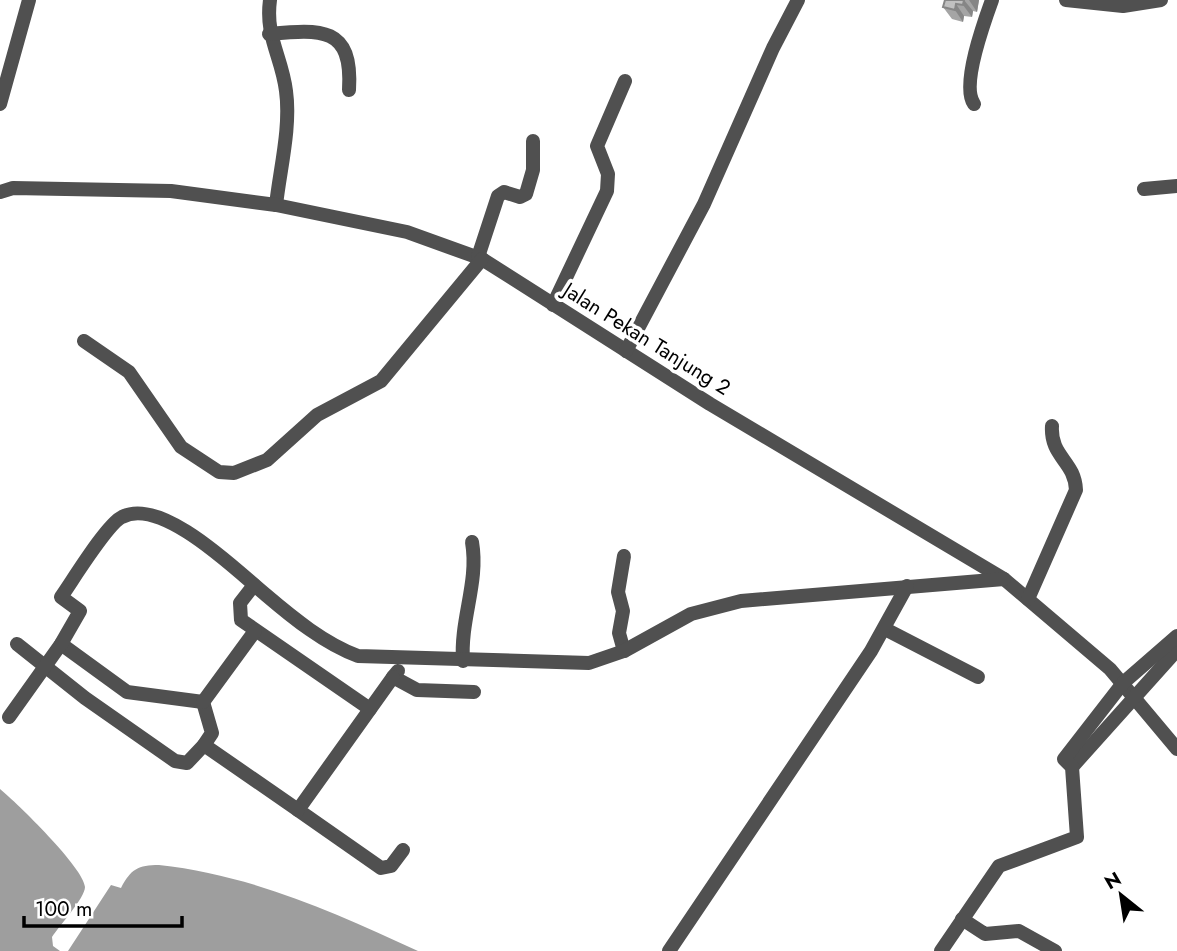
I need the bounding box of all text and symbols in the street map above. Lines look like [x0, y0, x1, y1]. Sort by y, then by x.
street label: Jalan Pekan Tanjung 2 [555, 274, 736, 403]
north arrow [1086, 860, 1156, 930]
text: N [1099, 865, 1126, 896]
scale bar [24, 884, 182, 928]
text: 100 m [35, 894, 92, 924]

